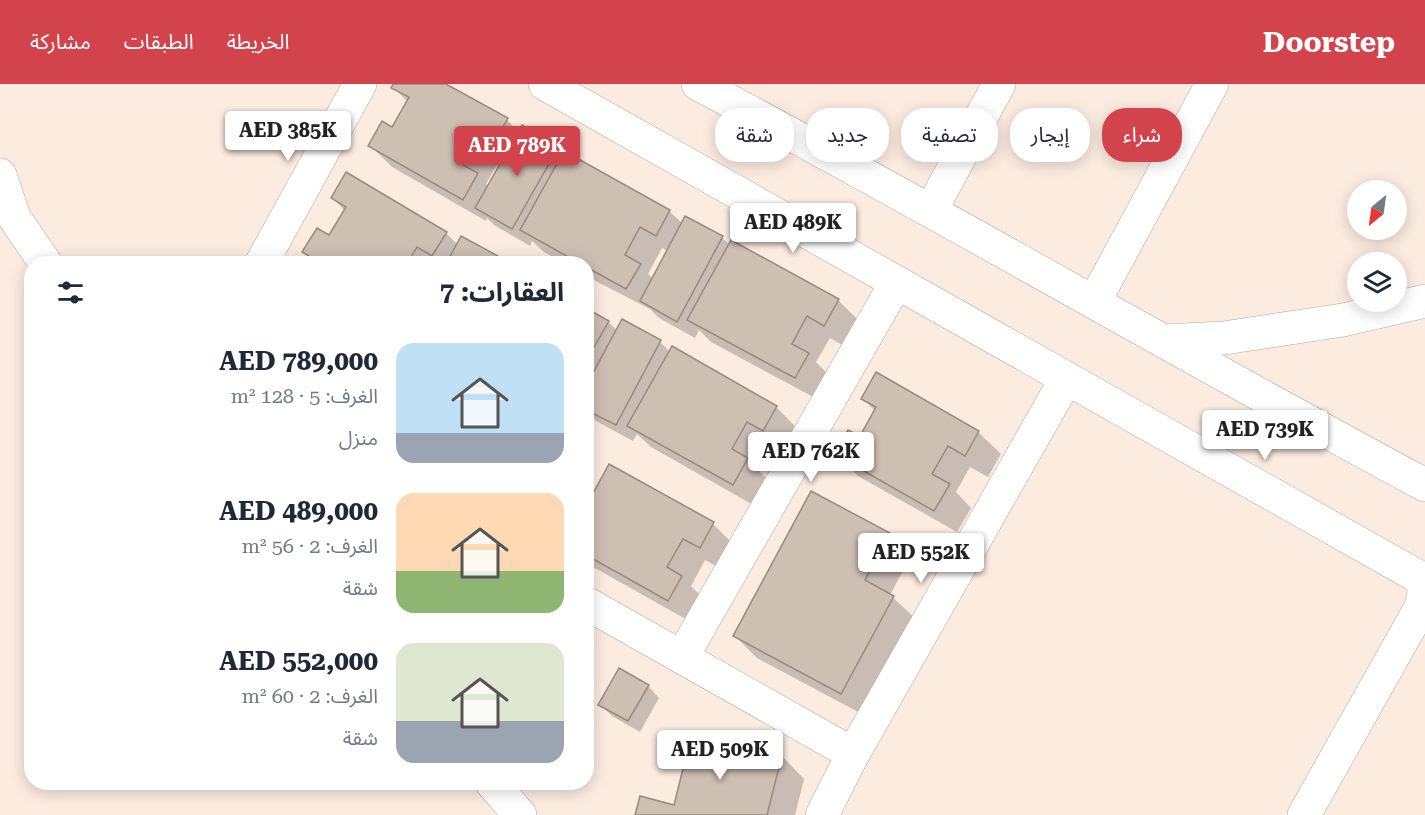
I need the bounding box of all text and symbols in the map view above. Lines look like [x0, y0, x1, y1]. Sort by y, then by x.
text: Doorstep [1263, 26, 1395, 59]
text: مشاركة [30, 30, 91, 54]
text: الطبقات [124, 30, 194, 54]
text: الخريطة [227, 30, 290, 54]
chip: شقة [715, 108, 794, 162]
chip: جديد [806, 108, 889, 162]
chip: تصفية [901, 108, 998, 162]
chip: إيجار [1010, 108, 1090, 162]
chip: شراء [1102, 108, 1182, 162]
pin: AED 385K [226, 111, 350, 162]
text: AED 385K [239, 118, 337, 142]
pin: AED 789K [455, 126, 579, 177]
text: AED 789K [468, 133, 566, 157]
north arrow [1347, 180, 1407, 240]
map controls [1347, 180, 1407, 312]
pin: AED 489K [731, 203, 855, 254]
text: AED 489K [744, 210, 842, 234]
button: layers [1347, 252, 1407, 312]
icon: filters [54, 276, 87, 309]
text: العقارات: 7 [440, 277, 564, 307]
text: AED 789,000 [219, 346, 378, 376]
icon: home [444, 367, 516, 439]
text: الغرف: 5 · 128 m² [231, 384, 378, 408]
pin: AED 739K [1203, 410, 1327, 461]
text: AED 739K [1216, 417, 1314, 441]
text: منزل [339, 426, 378, 450]
pin: AED 762K [749, 432, 873, 483]
text: AED 762K [762, 439, 860, 463]
text: AED 489,000 [219, 496, 378, 526]
icon: home [444, 517, 516, 589]
pin: AED 552K [859, 533, 983, 584]
text: الغرف: 2 · 56 m² [242, 534, 378, 558]
text: AED 552K [872, 540, 970, 564]
text: شقة [343, 576, 378, 600]
text: AED 552,000 [219, 646, 378, 676]
icon: home [444, 667, 516, 739]
text: الغرف: 2 · 60 m² [242, 684, 378, 708]
text: شقة [343, 726, 378, 750]
pin: AED 509K [658, 730, 782, 781]
text: AED 509K [671, 737, 769, 761]

